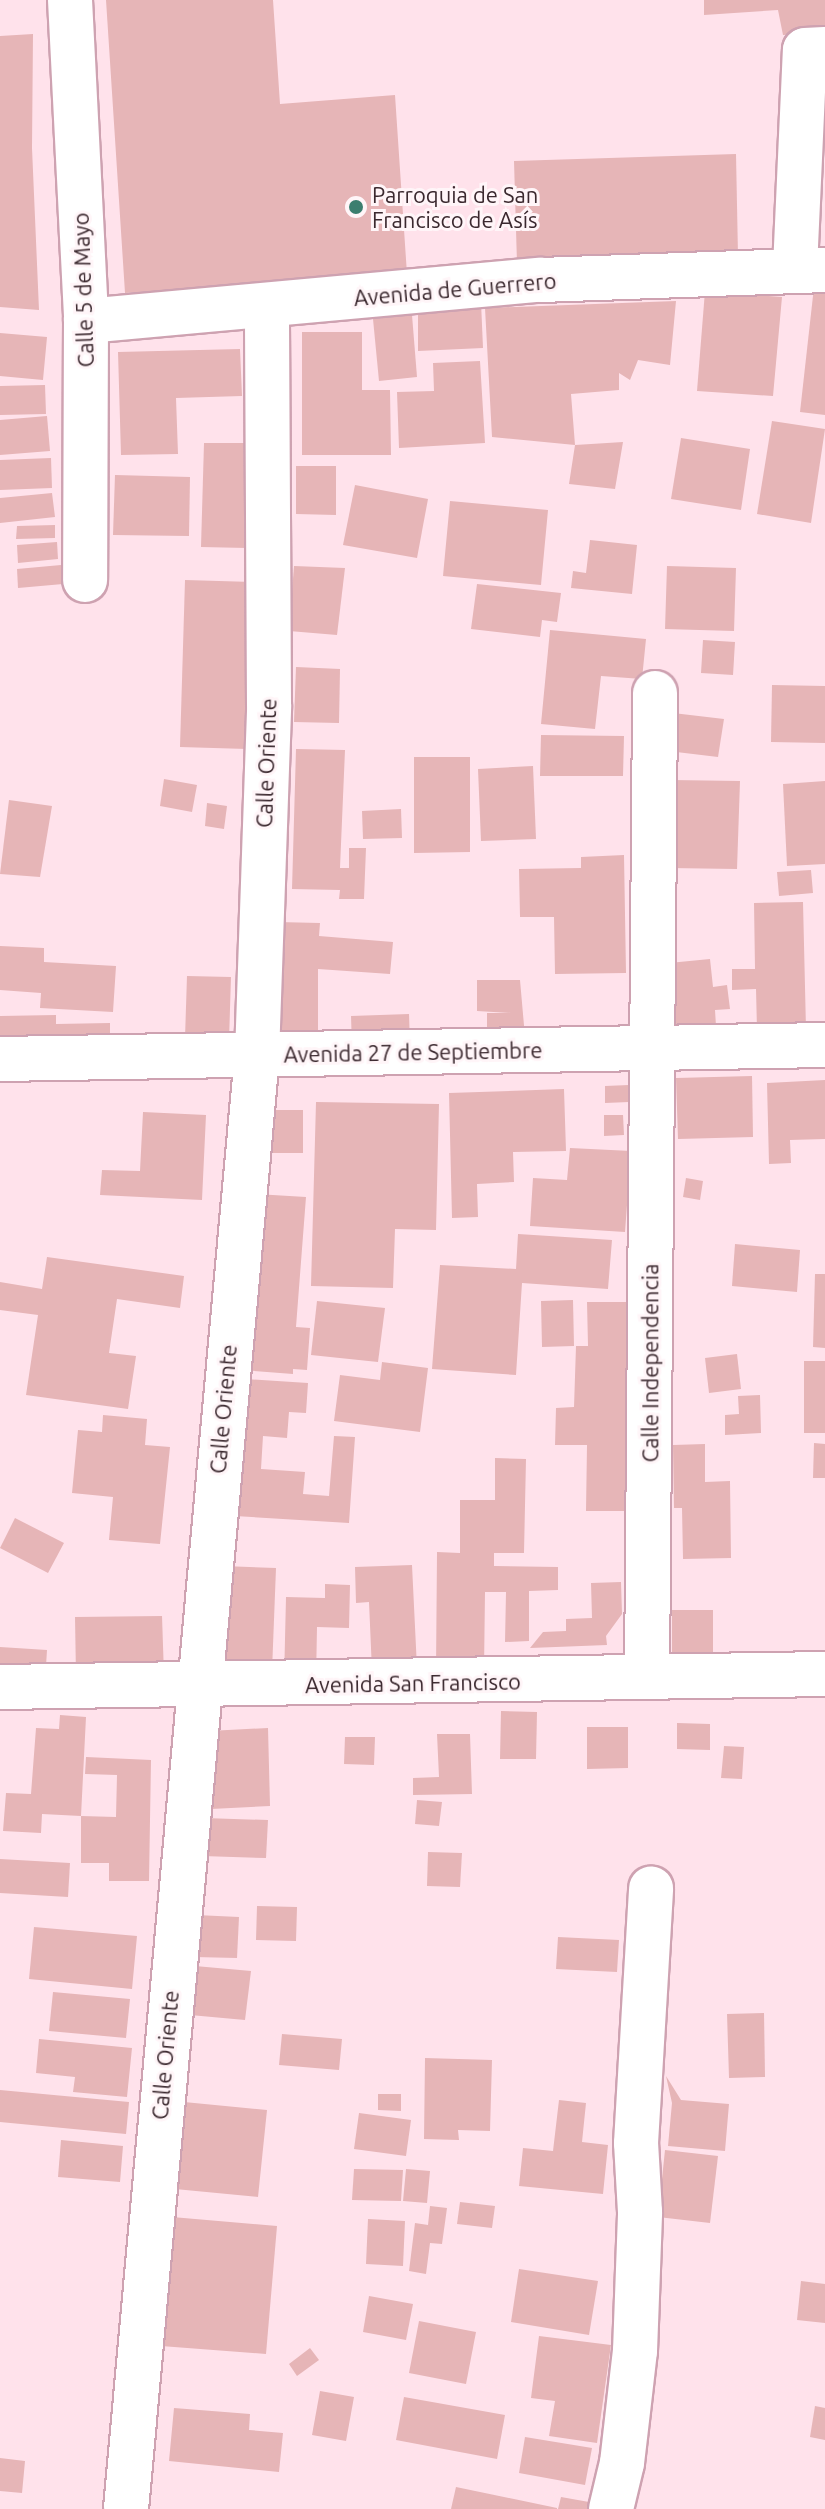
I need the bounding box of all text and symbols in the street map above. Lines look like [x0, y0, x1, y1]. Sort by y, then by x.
place label: Parroquia de San Francisco de Asís [372, 181, 538, 232]
marker: Parroquia de San Francisco de Asís [347, 198, 365, 216]
street label: Calle 5 de Mayo [67, 212, 99, 368]
street label: Avenida de Guerrero [353, 267, 557, 311]
street label: Calle Oriente [251, 698, 281, 828]
street label: Avenida 27 de Septiembre [283, 1037, 543, 1067]
street label: Calle Independencia [637, 1264, 663, 1462]
street label: Calle Oriente [204, 1343, 242, 1475]
street label: Avenida San Francisco [305, 1668, 521, 1698]
street label: Calle Oriente [146, 1989, 184, 2121]

